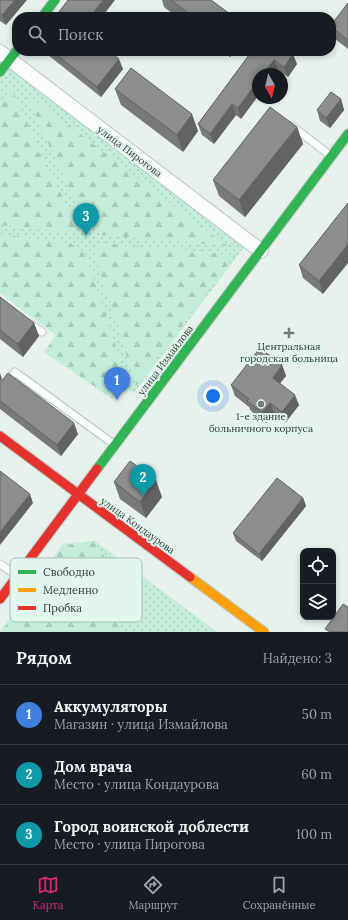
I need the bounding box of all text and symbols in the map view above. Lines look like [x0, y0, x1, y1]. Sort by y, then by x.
search box [12, 12, 336, 56]
icon: search [26, 23, 48, 45]
text: Поиск [58, 25, 103, 44]
north arrow [252, 68, 288, 104]
street label: улица Пирогова [95, 123, 165, 180]
pin: 3 [73, 203, 99, 236]
street label: улица Измайлова [135, 323, 196, 398]
marker: Центральная городская больница [283, 327, 295, 339]
place label: Центральная городская больница [240, 340, 338, 365]
pin: 1 [104, 367, 130, 400]
your location [203, 386, 223, 406]
marker: 1-е здание больничного корпуса [256, 399, 266, 409]
place label: 1-е здание больничного корпуса [209, 410, 313, 435]
pin: 2 [130, 464, 156, 497]
street label: улица Кондаурова [98, 494, 177, 557]
map controls [300, 548, 336, 620]
button: locate [300, 548, 336, 584]
legend [10, 558, 142, 622]
text: Свободно [43, 565, 95, 579]
text: Медленно [43, 583, 98, 597]
button: layers [300, 584, 336, 620]
text: Пробка [43, 601, 82, 615]
text: Рядом [16, 647, 72, 669]
text: Найдено: 3 [263, 650, 332, 667]
text: Аккумуляторы [54, 697, 167, 716]
text: 1 [26, 706, 32, 723]
text: 50 m [302, 706, 332, 723]
text: Магазин · улица Измайлова [54, 716, 228, 733]
text: Дом врача [54, 757, 132, 776]
text: 2 [26, 766, 32, 783]
text: 60 m [301, 766, 332, 783]
text: Место · улица Кондаурова [54, 776, 219, 793]
text: Город воинской доблести [54, 817, 249, 836]
text: 3 [25, 826, 33, 843]
text: 100 m [296, 826, 332, 843]
text: Место · улица Пирогова [54, 836, 205, 853]
tab: Карта [33, 874, 63, 912]
tab: Маршрут [128, 874, 178, 912]
tab: Сохранённые [243, 874, 315, 912]

